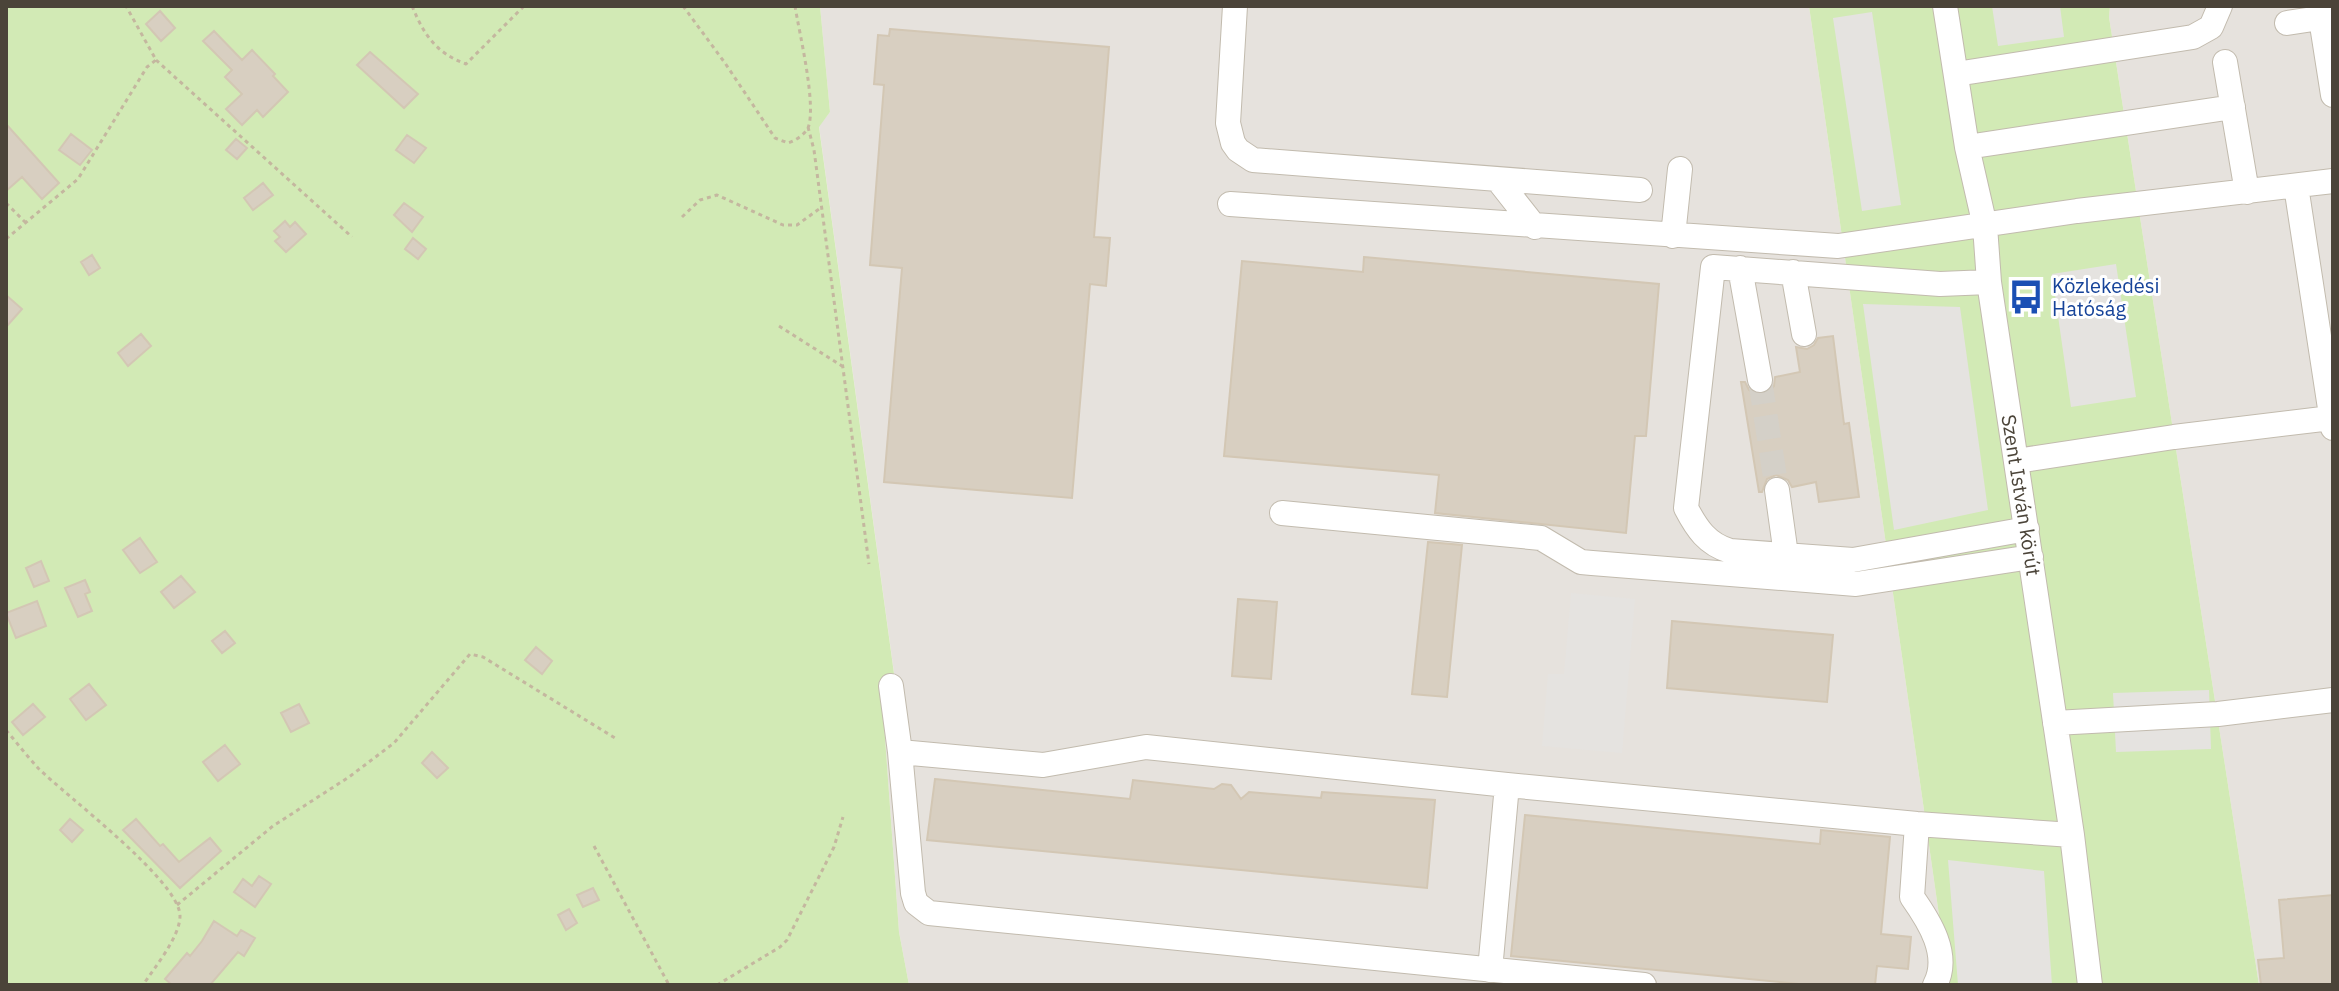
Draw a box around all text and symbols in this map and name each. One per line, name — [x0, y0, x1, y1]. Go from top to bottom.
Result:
place label: Közlekedési Hatóság — [2052, 272, 2159, 322]
bus stop icon: Közlekedési Hatóság — [2007, 278, 2045, 316]
street label: Szent István körút — [1995, 412, 2048, 578]

